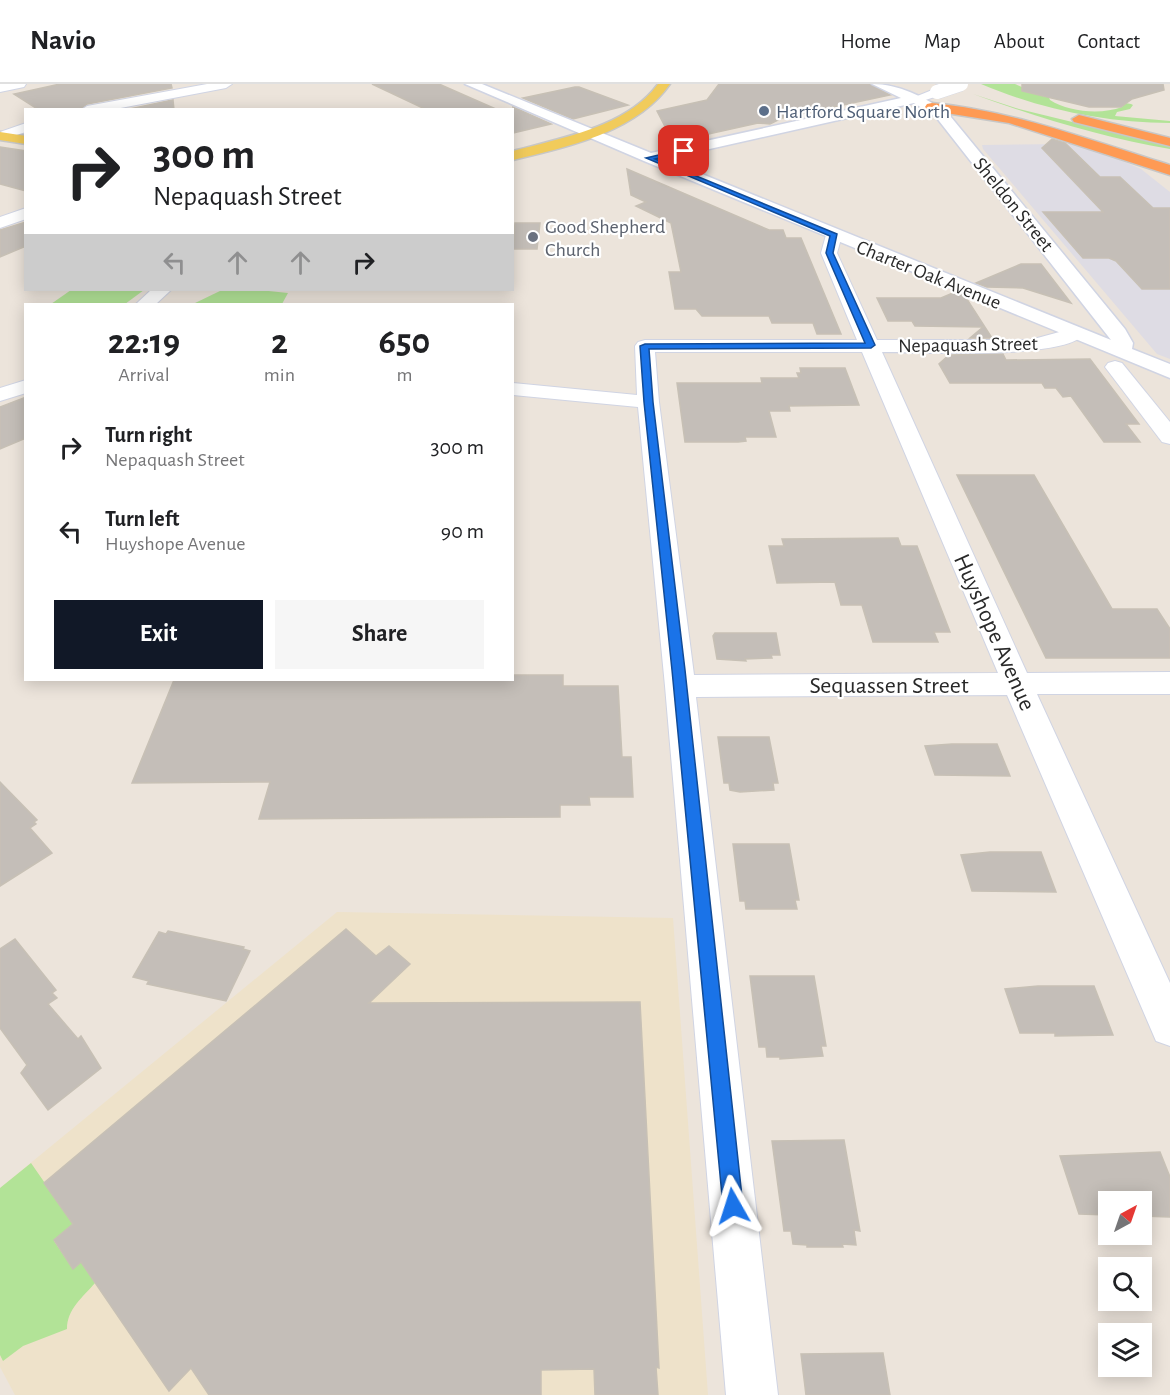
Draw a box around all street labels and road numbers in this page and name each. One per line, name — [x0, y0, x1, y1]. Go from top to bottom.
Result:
street label: Sheldon Street — [969, 154, 1057, 256]
street label: Charter Oak Avenue — [853, 237, 1004, 313]
street label: Nepaquash Street — [898, 334, 1039, 356]
street label: Huyshope Avenue — [949, 550, 1039, 714]
street label: Sequassen Street — [809, 674, 969, 698]

